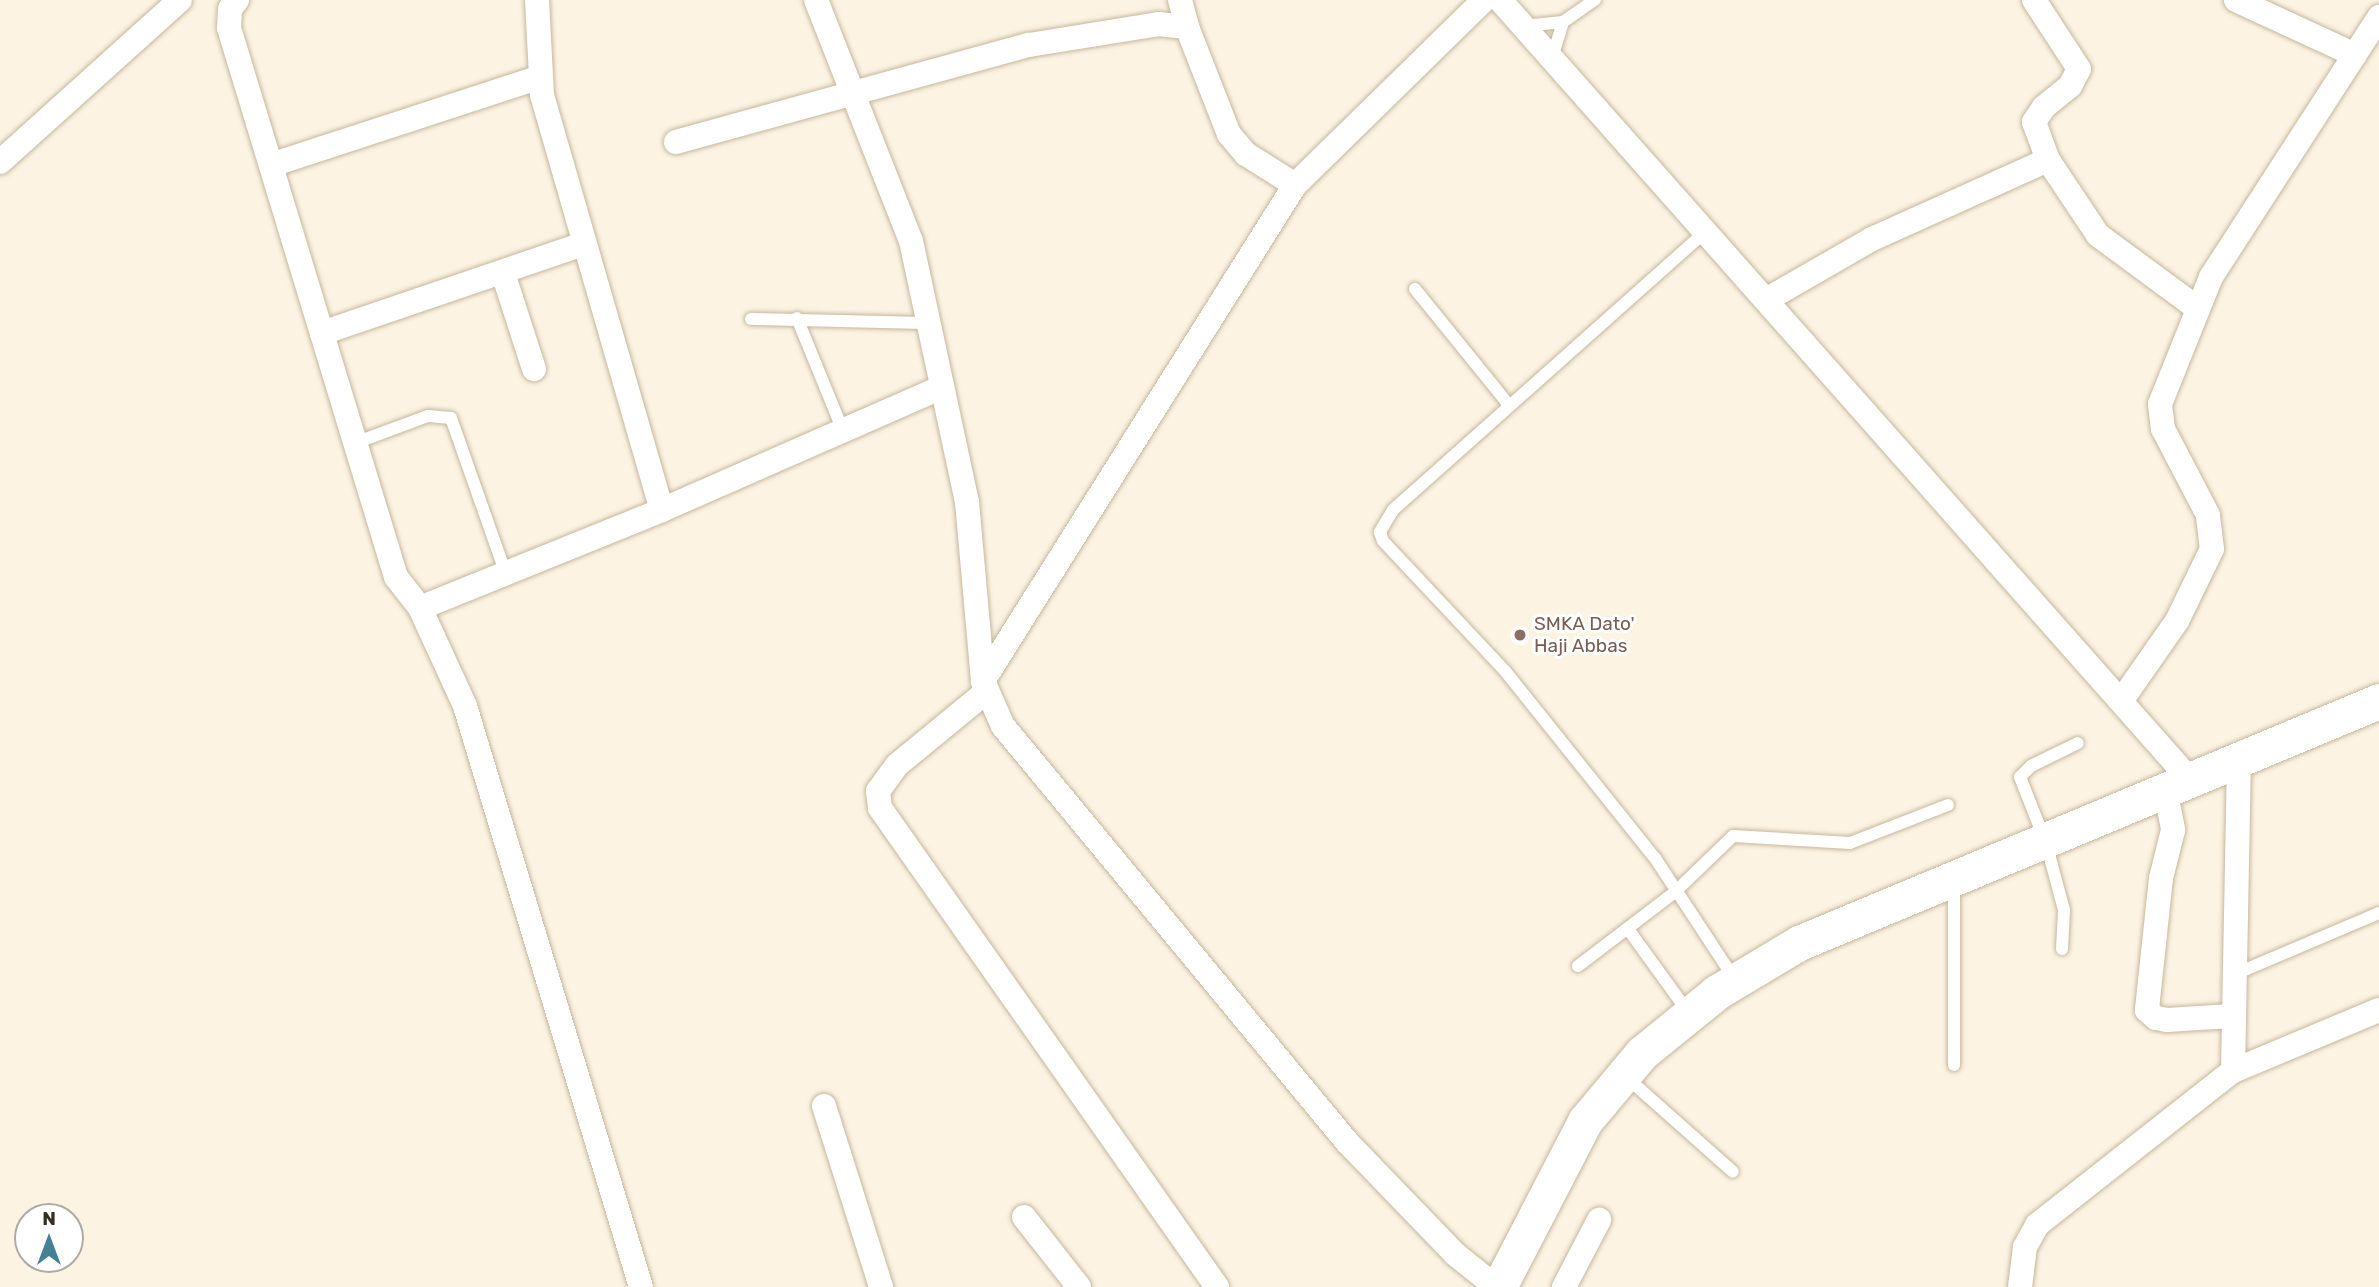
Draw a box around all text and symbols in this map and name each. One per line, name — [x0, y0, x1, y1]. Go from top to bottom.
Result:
place label: SMKA Dato' Haji Abbas — [1534, 613, 1635, 657]
marker: SMKA Dato' Haji Abbas — [1512, 627, 1528, 643]
north arrow — [14, 1203, 84, 1273]
text: N — [42, 1207, 56, 1230]

